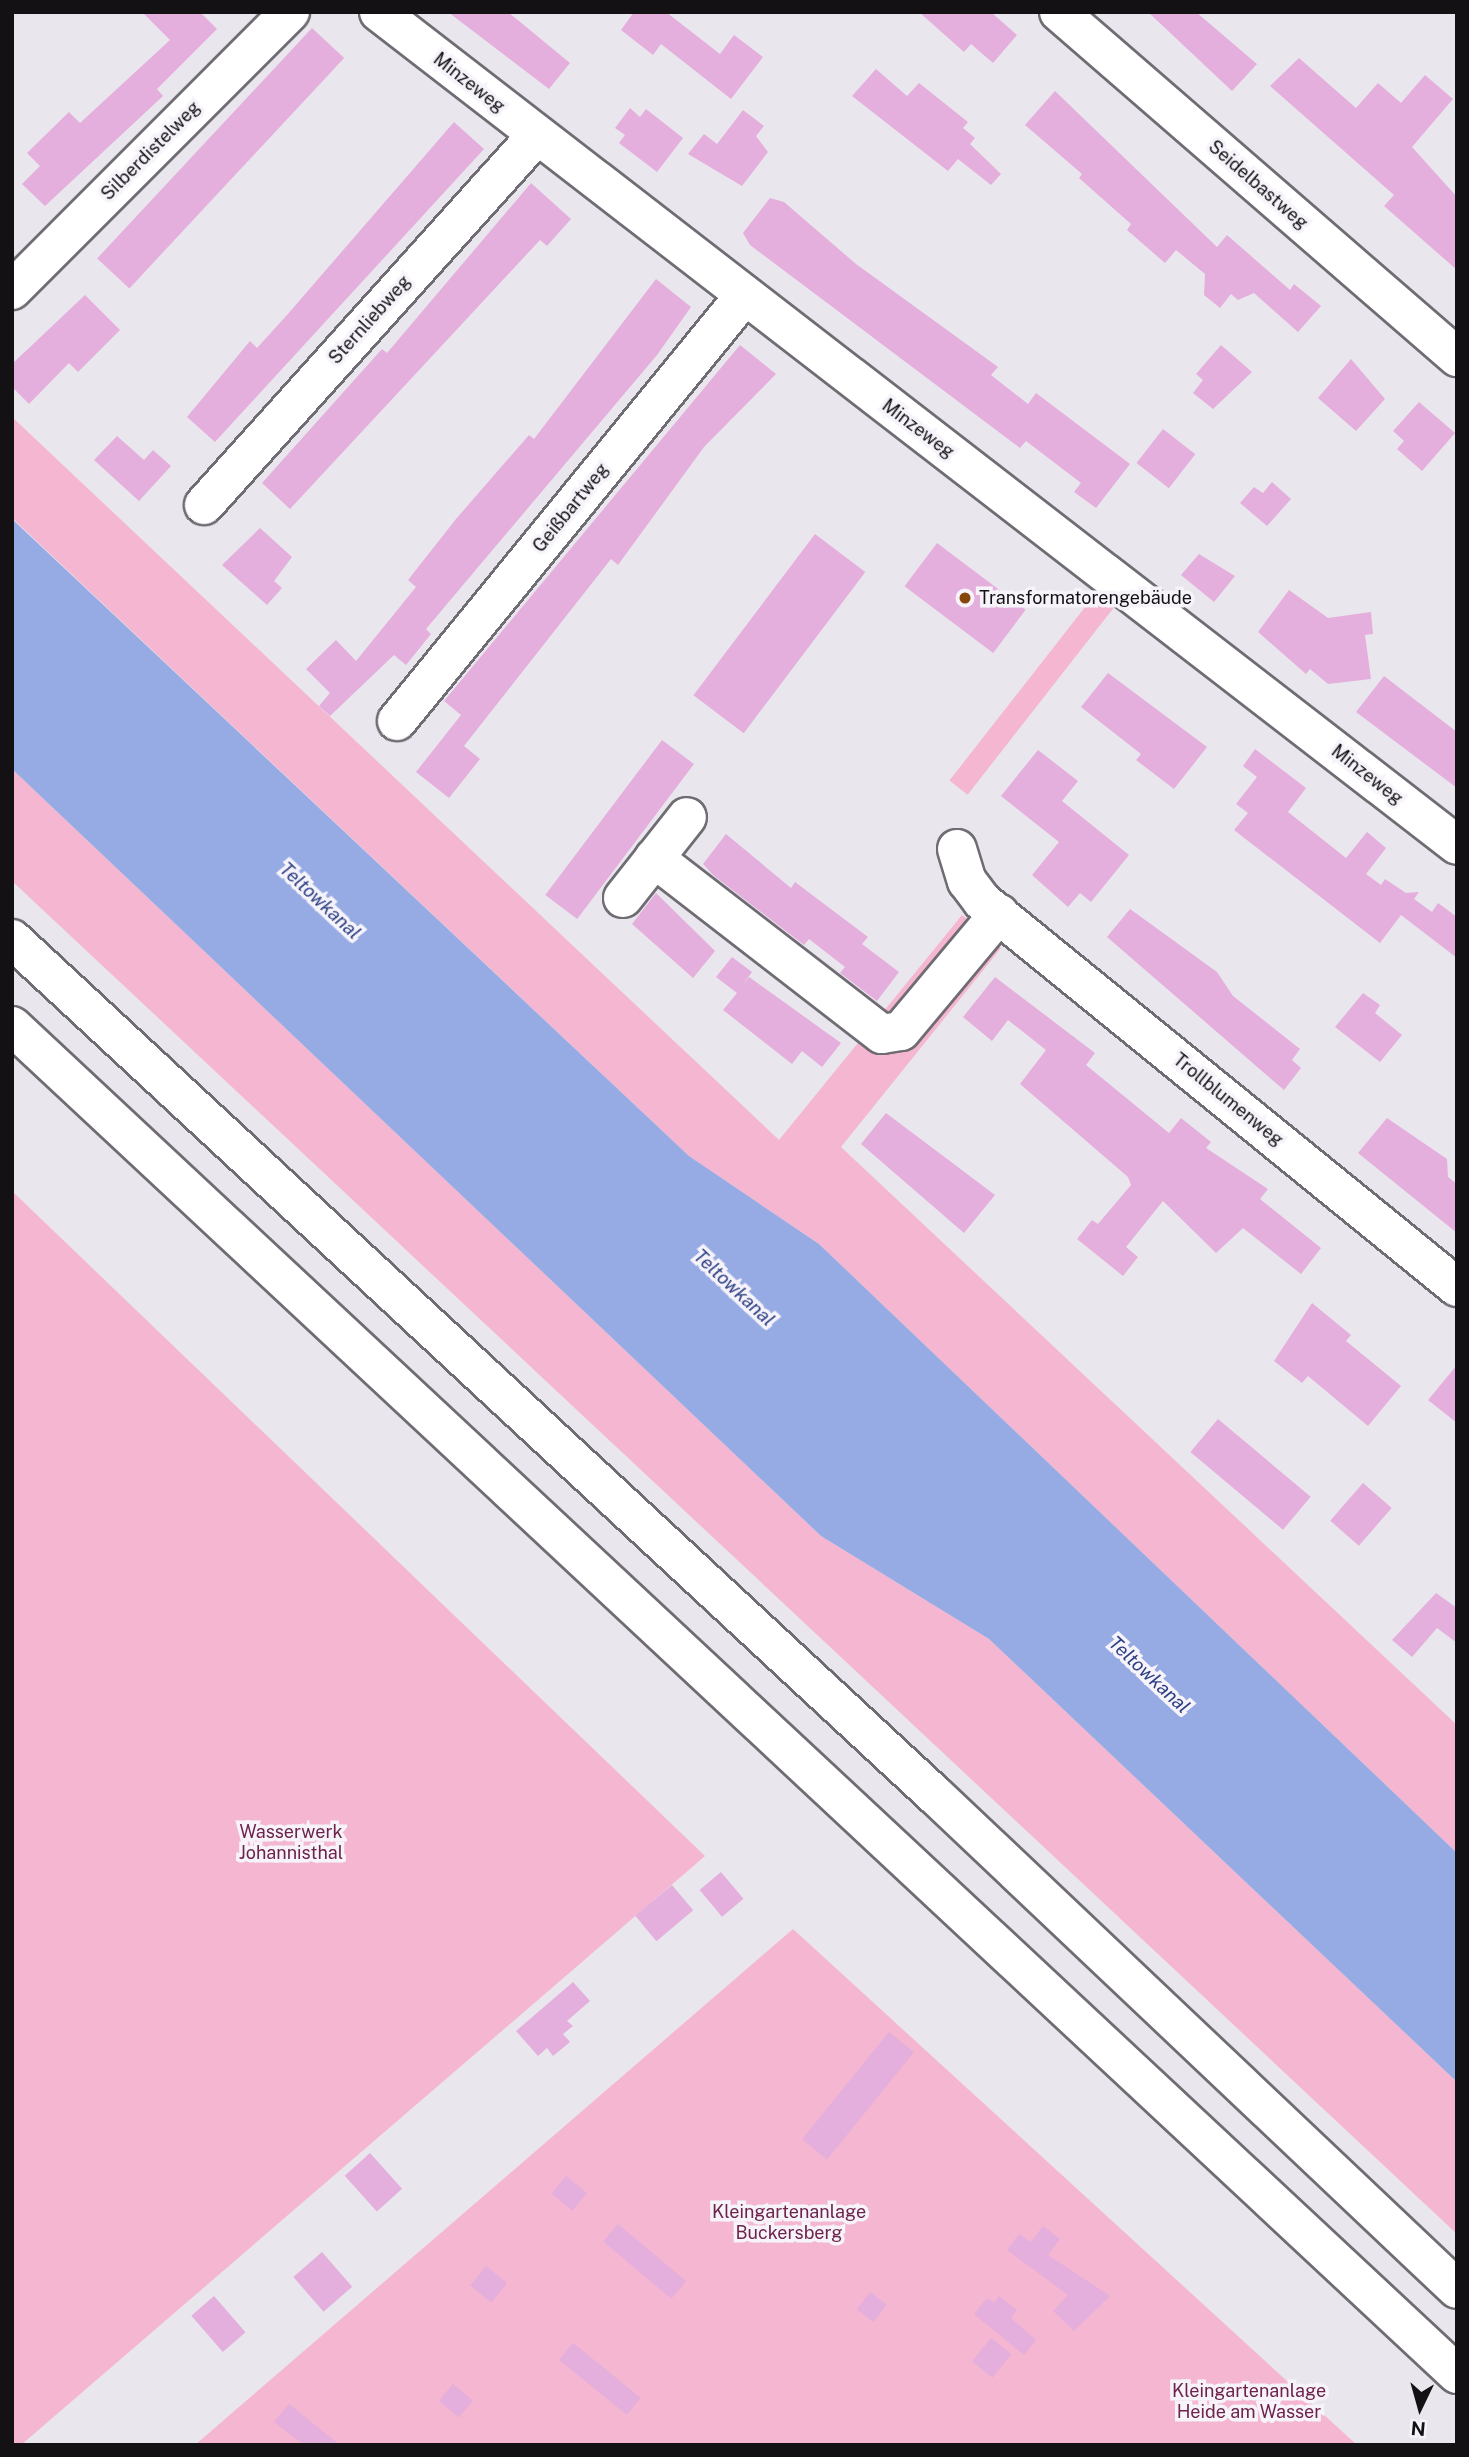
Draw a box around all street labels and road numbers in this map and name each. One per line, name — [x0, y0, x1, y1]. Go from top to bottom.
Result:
street label: Minzeweg — [429, 48, 509, 118]
street label: Silberdistelweg — [97, 97, 205, 205]
street label: Seidelbastweg — [1204, 136, 1312, 234]
street label: Sternliebweg — [325, 271, 415, 369]
street label: Minzeweg — [878, 395, 958, 463]
street label: Geißbartweg — [529, 459, 613, 557]
street label: Minzeweg — [1327, 740, 1407, 810]
street label: Trollblumenweg — [1169, 1049, 1287, 1151]

